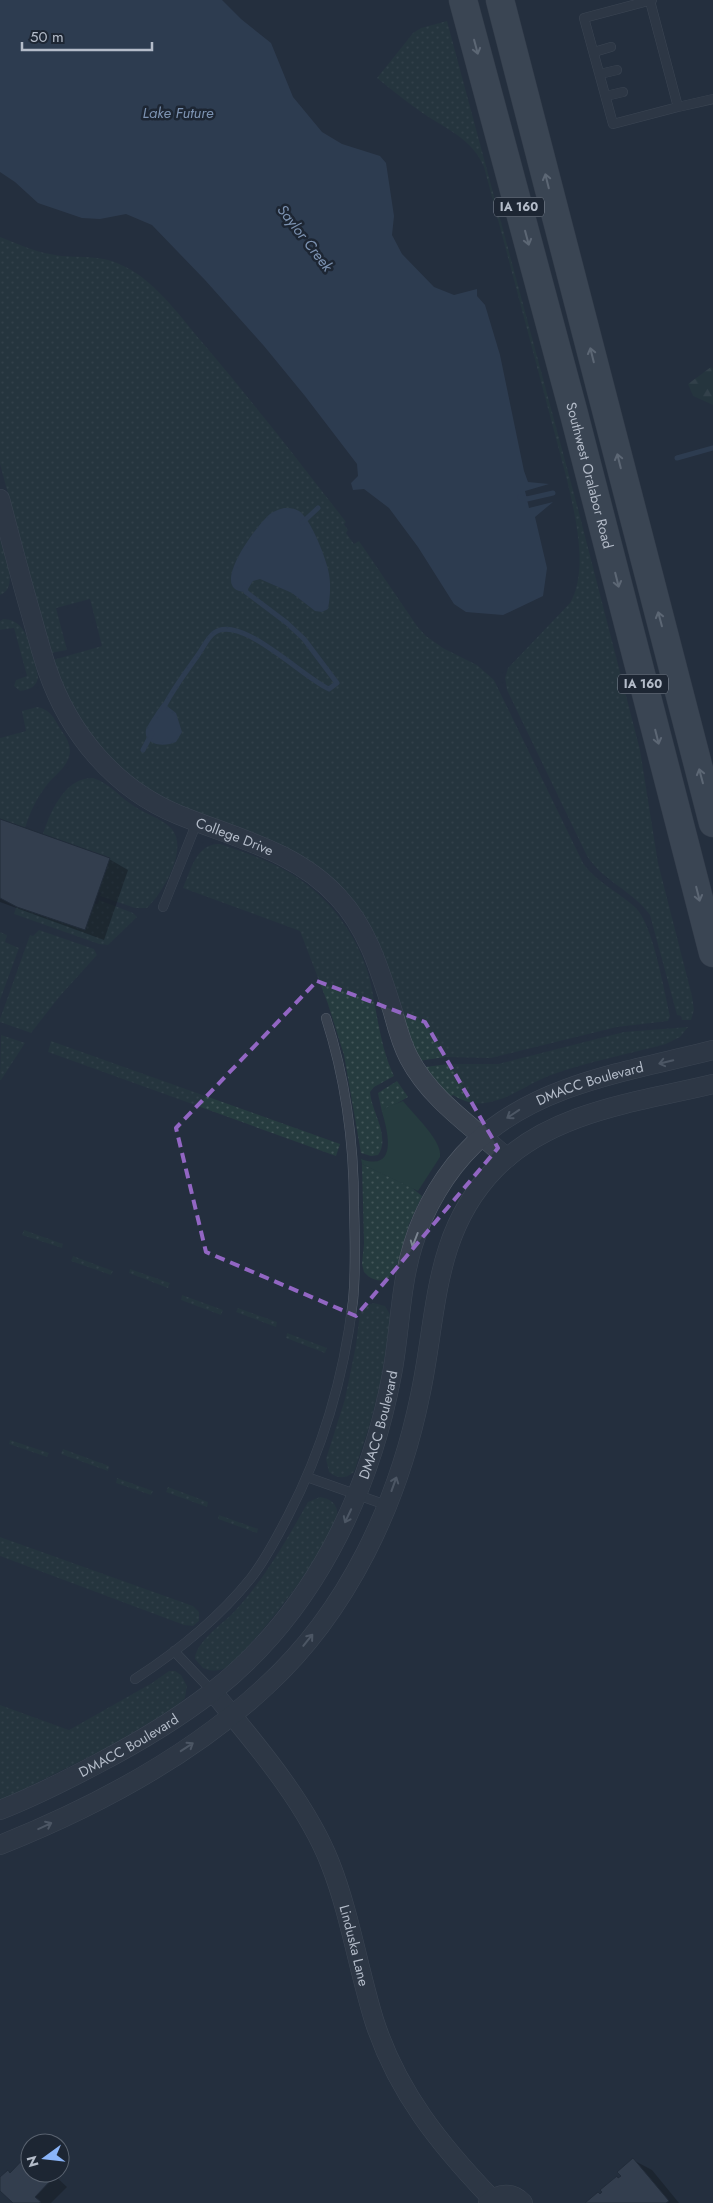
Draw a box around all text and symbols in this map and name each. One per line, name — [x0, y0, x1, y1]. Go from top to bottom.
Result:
scale bar — [22, 20, 152, 52]
text: 50 m — [30, 26, 64, 48]
one-way arrow — [471, 39, 481, 55]
water label: Lake Future — [142, 102, 214, 124]
one-way arrow — [542, 173, 551, 189]
road number: IA 160 — [494, 198, 544, 216]
water label: Saylor Creek — [272, 200, 339, 277]
one-way arrow — [523, 229, 532, 245]
one-way arrow — [587, 347, 596, 363]
street label: Southwest Oralabor Road — [561, 400, 618, 551]
one-way arrow — [614, 454, 623, 470]
one-way arrow — [612, 571, 622, 587]
one-way arrow — [654, 611, 664, 627]
road number: IA 160 — [618, 674, 668, 694]
one-way arrow — [653, 729, 662, 745]
one-way arrow — [695, 768, 705, 784]
street label: College Drive — [193, 813, 277, 860]
one-way arrow — [694, 886, 703, 902]
street label: DMACC Boulevard — [533, 1057, 645, 1110]
one-way arrow — [658, 1058, 674, 1067]
one-way arrow — [506, 1109, 520, 1119]
one-way arrow — [410, 1232, 420, 1247]
street label: DMACC Boulevard — [354, 1369, 402, 1482]
one-way arrow — [390, 1476, 399, 1492]
one-way arrow — [343, 1508, 353, 1523]
one-way arrow — [303, 1634, 314, 1647]
street label: DMACC Boulevard — [75, 1709, 182, 1782]
one-way arrow — [180, 1742, 194, 1753]
one-way arrow — [37, 1820, 52, 1830]
street label: Linduska Lane — [334, 1902, 374, 1988]
north arrow — [20, 2133, 70, 2183]
text: N — [21, 2153, 44, 2169]

